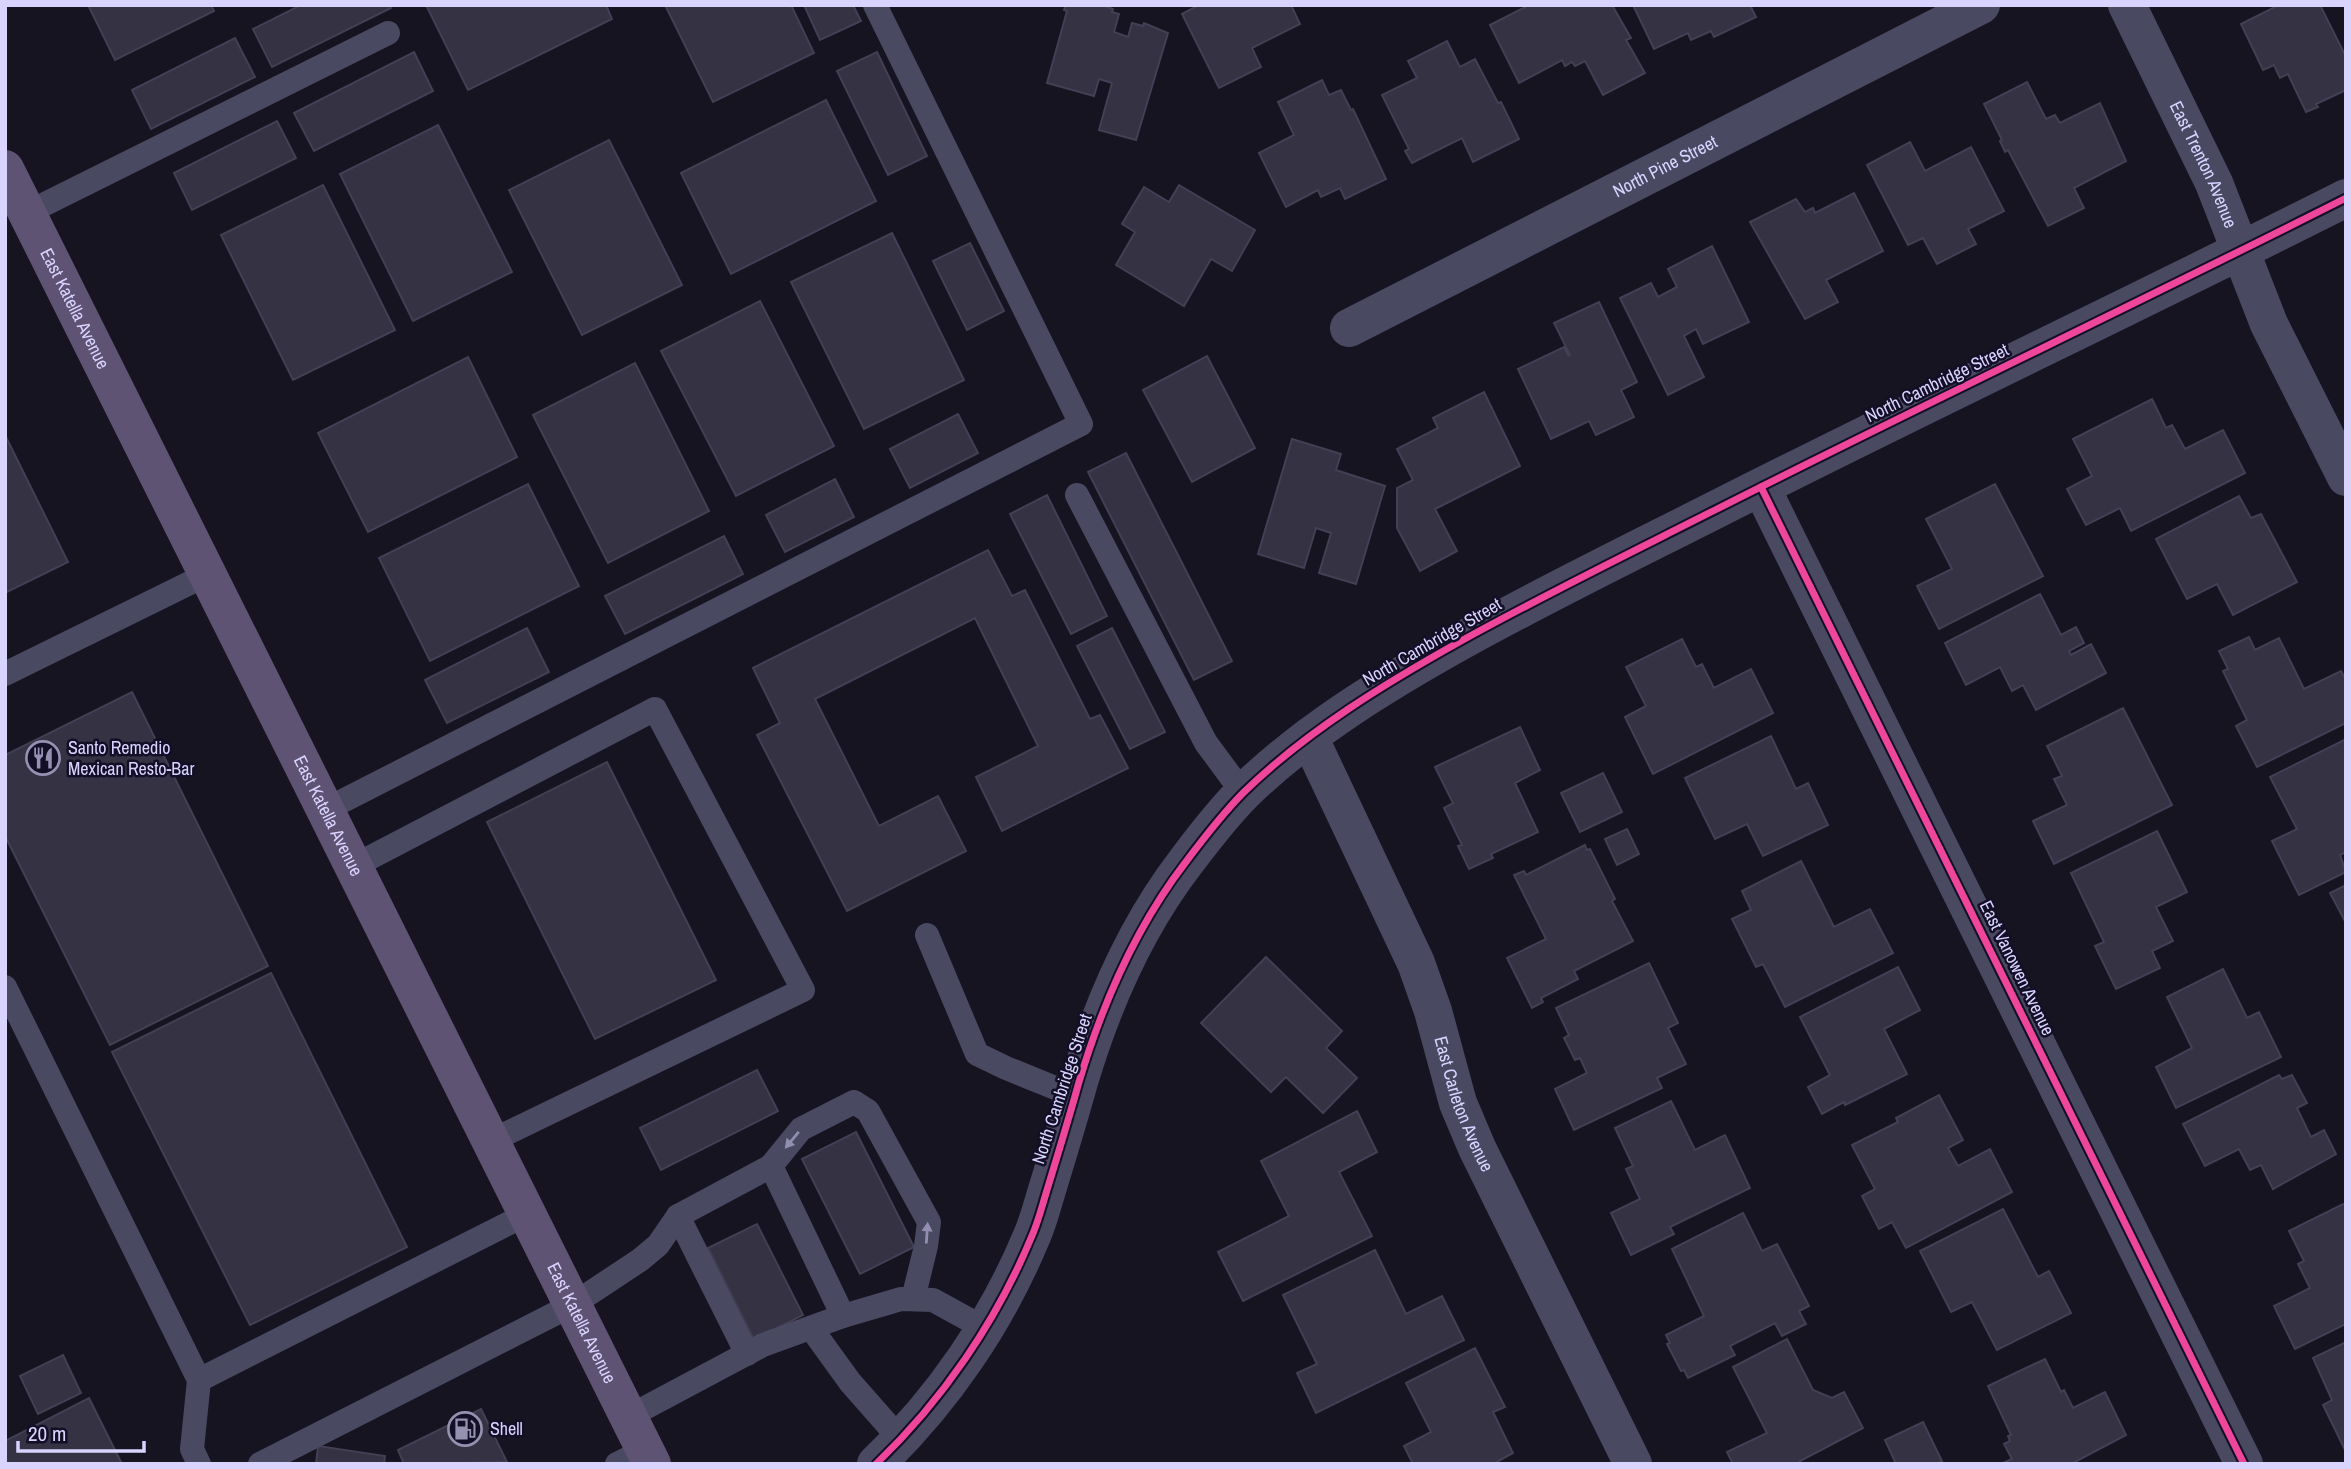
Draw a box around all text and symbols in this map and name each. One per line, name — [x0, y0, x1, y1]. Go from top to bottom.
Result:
street label: East Trenton Avenue — [2164, 97, 2243, 231]
street label: North Pine Street — [1608, 129, 1721, 203]
street label: East Katella Avenue — [34, 244, 116, 373]
street label: North Cambridge Street — [1861, 337, 2013, 428]
street label: North Cambridge Street — [1358, 592, 1506, 692]
place label: Santo Remedio Mexican Resto-Bar — [68, 735, 194, 781]
restaurant icon: Santo Remedio Mexican Resto-Bar — [24, 739, 62, 777]
street label: East Katella Avenue — [288, 751, 369, 880]
street label: East Vanowen Avenue — [1974, 896, 2061, 1039]
street label: North Cambridge Street — [1025, 1010, 1098, 1167]
street label: East Carleton Avenue — [1428, 1033, 1500, 1176]
one-way arrow — [785, 1132, 800, 1149]
one-way arrow — [922, 1222, 933, 1244]
street label: East Katella Avenue — [541, 1258, 623, 1387]
scale bar — [18, 1410, 144, 1454]
fuel station icon: Shell — [446, 1410, 484, 1448]
place label: Shell — [490, 1416, 523, 1441]
text: 20 m — [28, 1419, 66, 1448]

